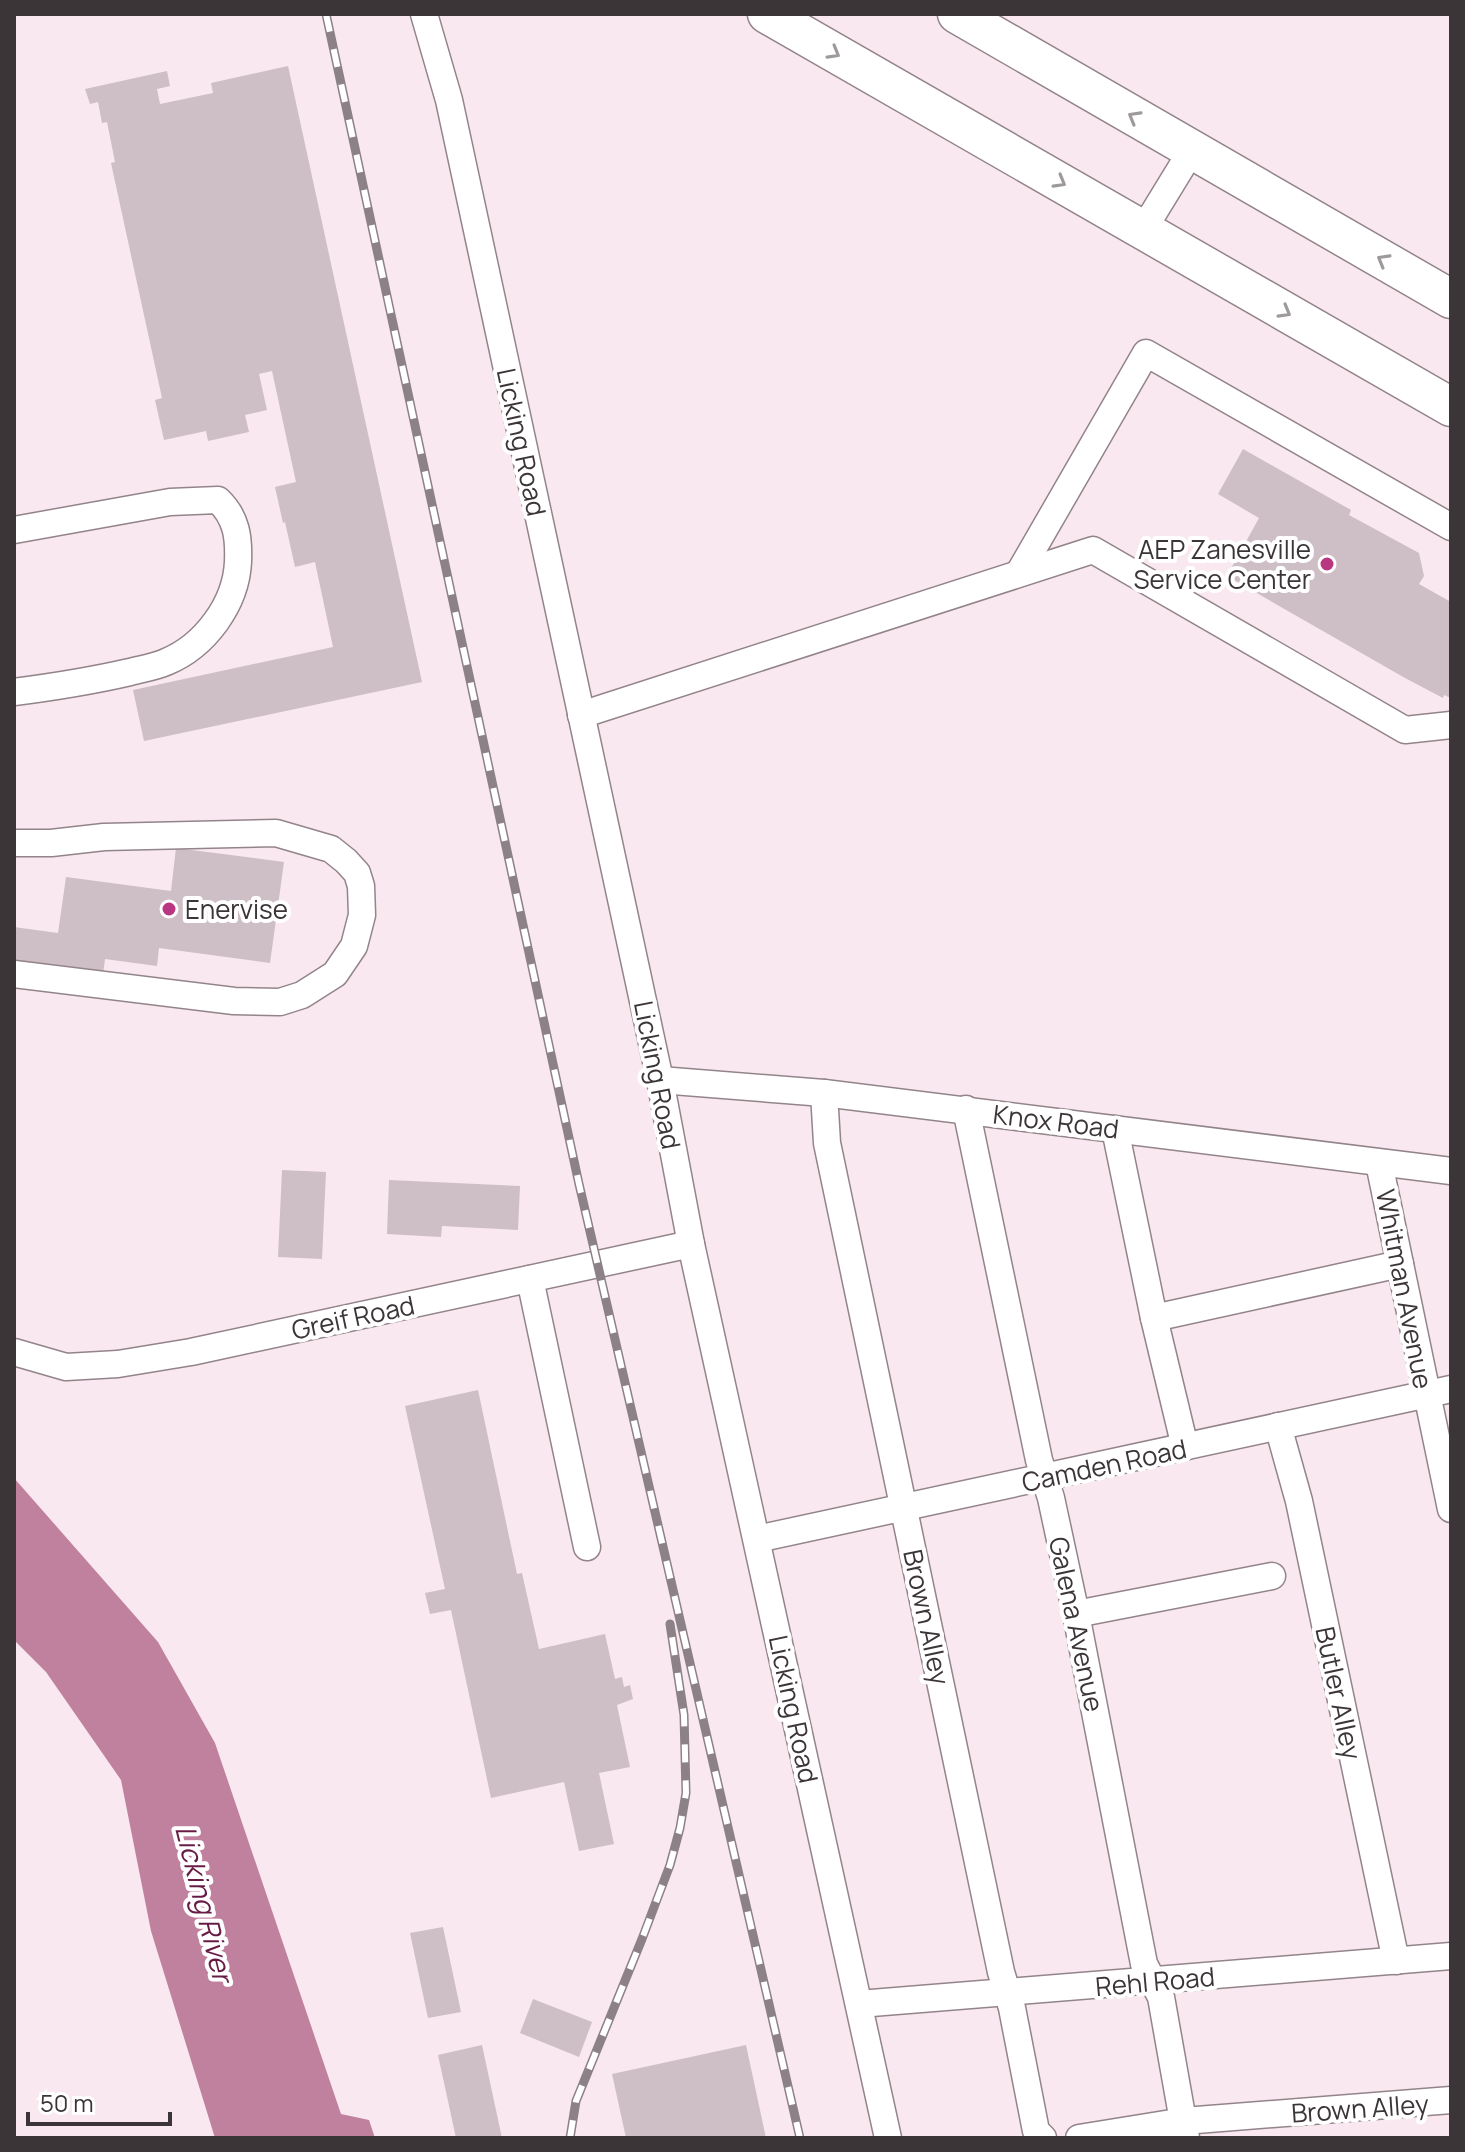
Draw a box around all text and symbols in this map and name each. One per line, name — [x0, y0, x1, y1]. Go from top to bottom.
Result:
one-way arrow — [825, 43, 840, 59]
one-way arrow — [1128, 111, 1142, 126]
one-way arrow — [1051, 172, 1066, 188]
one-way arrow — [1378, 254, 1392, 270]
one-way arrow — [1276, 302, 1291, 318]
street label: Licking Road — [489, 365, 555, 519]
place label: AEP Zanesville Service Center — [1133, 531, 1311, 597]
marker: AEP Zanesville Service Center — [1318, 555, 1336, 573]
place label: Enervise — [185, 891, 288, 927]
marker: Enervise — [160, 900, 178, 918]
street label: Licking Road — [626, 998, 690, 1152]
street label: Knox Road — [991, 1095, 1121, 1147]
street label: Whitman Avenue — [1368, 1186, 1442, 1392]
street label: Greif Road — [288, 1286, 418, 1348]
street label: Camden Road — [1018, 1430, 1190, 1500]
street label: Galena Avenue — [1041, 1533, 1113, 1715]
street label: Brown Alley — [895, 1546, 959, 1688]
street label: Butler Alley — [1307, 1623, 1371, 1763]
street label: Licking Road — [761, 1632, 827, 1786]
water label: Licking River — [167, 1821, 244, 1989]
street label: Rehl Road — [1094, 1958, 1216, 2004]
scale bar — [28, 2076, 170, 2126]
street label: Brown Alley — [1290, 2085, 1430, 2131]
text: 50 m — [40, 2086, 94, 2119]

